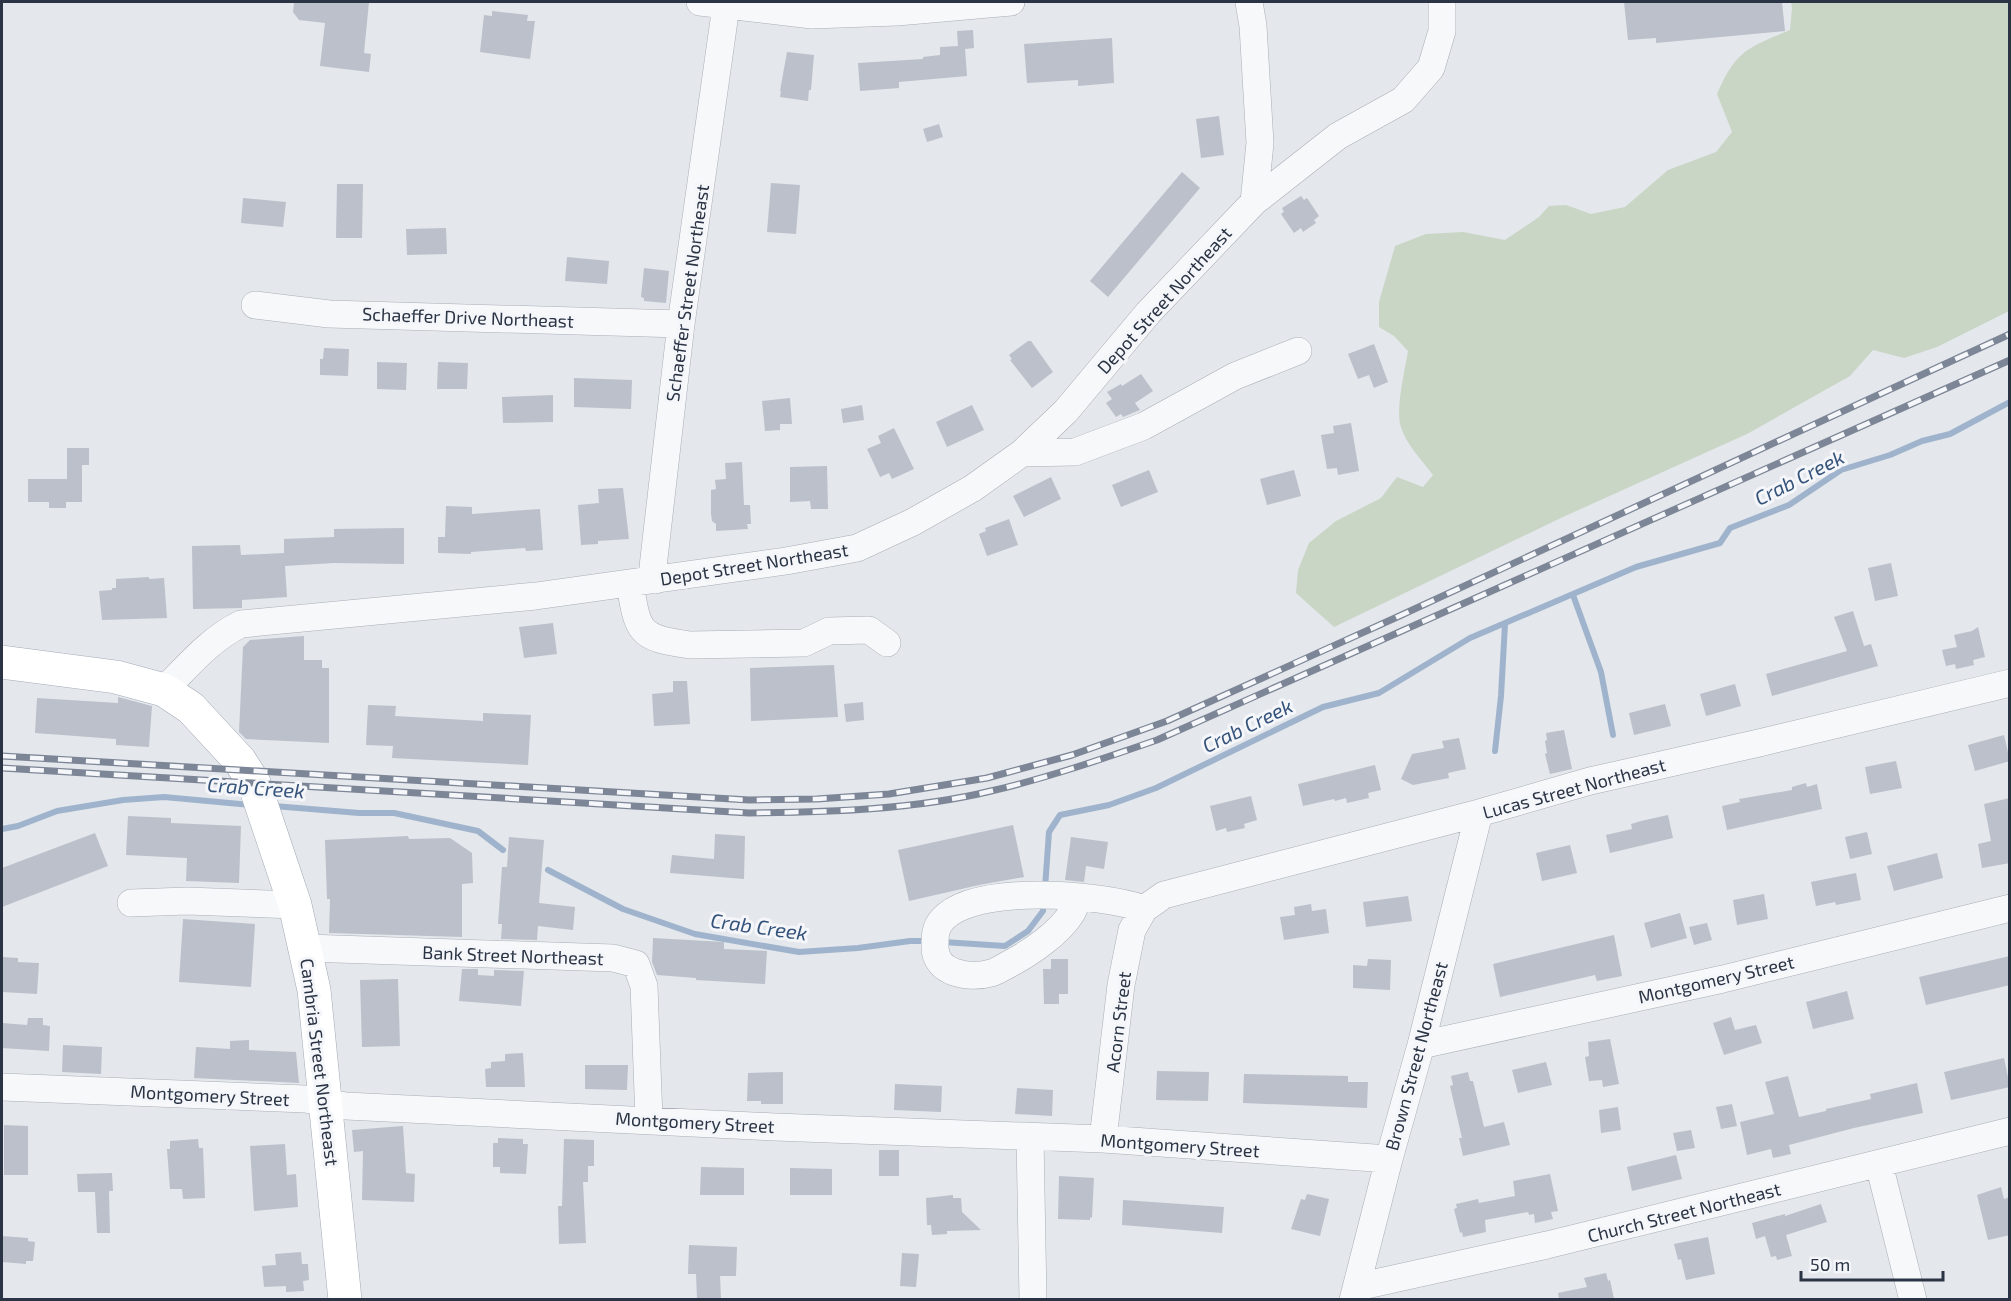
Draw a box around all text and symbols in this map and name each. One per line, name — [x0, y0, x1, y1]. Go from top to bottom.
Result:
street label: Schaeffer Street Northeast — [661, 183, 713, 403]
street label: Depot Street Northeast — [1092, 222, 1236, 378]
street label: Schaeffer Drive Northeast — [362, 302, 574, 332]
water label: Crab Creek — [1750, 444, 1848, 510]
street label: Depot Street Northeast — [658, 538, 850, 590]
water label: Crab Creek — [1198, 693, 1296, 757]
street label: Lucas Street Northeast — [1480, 753, 1668, 823]
water label: Crab Creek — [207, 772, 305, 802]
water label: Crab Creek — [709, 907, 809, 945]
street label: Bank Street Northeast — [422, 941, 604, 969]
street label: Montgomery Street — [1636, 950, 1796, 1008]
street label: Cambria Street Northeast — [296, 957, 344, 1167]
street label: Brown Street Northeast — [1380, 959, 1452, 1153]
street label: Acorn Street — [1101, 970, 1135, 1074]
street label: Montgomery Street — [130, 1080, 290, 1110]
street label: Montgomery Street — [615, 1107, 775, 1137]
street label: Montgomery Street — [1100, 1128, 1260, 1162]
street label: Church Street Northeast — [1585, 1177, 1783, 1247]
scale bar — [1801, 1244, 1944, 1282]
text: 50 m — [1810, 1253, 1850, 1275]

